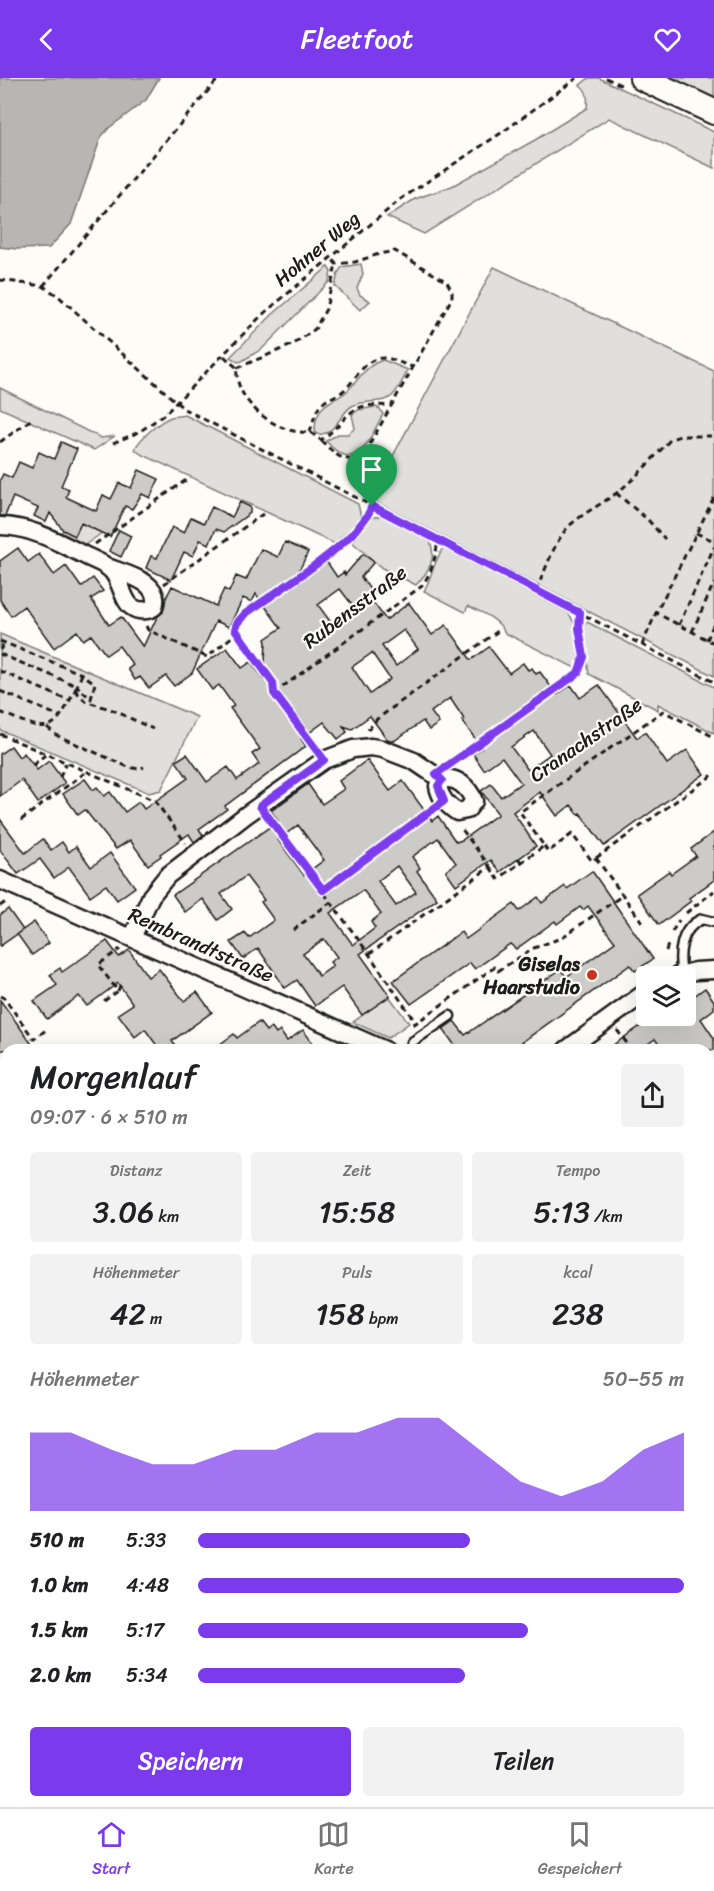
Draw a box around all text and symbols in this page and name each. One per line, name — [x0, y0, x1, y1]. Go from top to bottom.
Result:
text: Fleetfoot — [301, 15, 413, 63]
icon: back — [30, 23, 63, 56]
icon: heart — [651, 23, 684, 56]
street label: Hohner Weg — [266, 202, 368, 296]
pin — [346, 444, 397, 506]
icon: arrive — [355, 453, 388, 486]
street label: Rubensstraße — [295, 556, 415, 658]
street label: Cranachstraße — [522, 688, 650, 792]
street label: Rembrandtstraße — [122, 897, 280, 993]
place label: Giselas Haarstudio — [482, 947, 581, 1005]
map controls — [636, 966, 696, 1026]
button: layers — [636, 966, 696, 1026]
marker: Giselas Haarstudio — [585, 968, 599, 982]
text: Morgenlauf — [30, 1048, 197, 1106]
button: share — [621, 1064, 684, 1127]
text: 09:07 · 6 × 510 m — [30, 1100, 188, 1135]
text: Distanz — [110, 1156, 162, 1185]
text: Zeit — [343, 1156, 371, 1185]
text: Tempo — [556, 1156, 600, 1185]
text: 3.06 — [93, 1185, 154, 1239]
text: 15:58 — [319, 1185, 395, 1239]
text: 5:13 — [533, 1185, 590, 1239]
text: km — [154, 1202, 179, 1231]
text: /km — [590, 1202, 623, 1231]
text: Höhenmeter — [93, 1258, 179, 1287]
text: Puls — [342, 1258, 372, 1287]
text: kcal — [563, 1258, 593, 1287]
text: 42 — [110, 1287, 146, 1341]
text: 158 — [316, 1287, 365, 1341]
text: 238 — [552, 1287, 604, 1341]
text: m — [146, 1304, 162, 1333]
text: bpm — [365, 1304, 398, 1333]
text: Höhenmeter — [30, 1362, 138, 1397]
text: 50–55 m — [603, 1362, 684, 1397]
text: 510 m — [30, 1523, 84, 1558]
text: 5:33 — [126, 1523, 166, 1558]
text: 1.0 km — [30, 1568, 88, 1603]
text: 4:48 — [126, 1568, 169, 1603]
text: 1.5 km — [30, 1613, 88, 1648]
text: 5:17 — [126, 1613, 164, 1648]
text: 2.0 km — [30, 1658, 91, 1693]
text: 5:34 — [126, 1658, 168, 1693]
button: Speichern — [30, 1727, 351, 1796]
button: Teilen — [363, 1727, 684, 1796]
tab: Start — [92, 1818, 130, 1883]
tab: Karte — [314, 1818, 354, 1883]
tab: Gespeichert — [538, 1818, 622, 1883]

